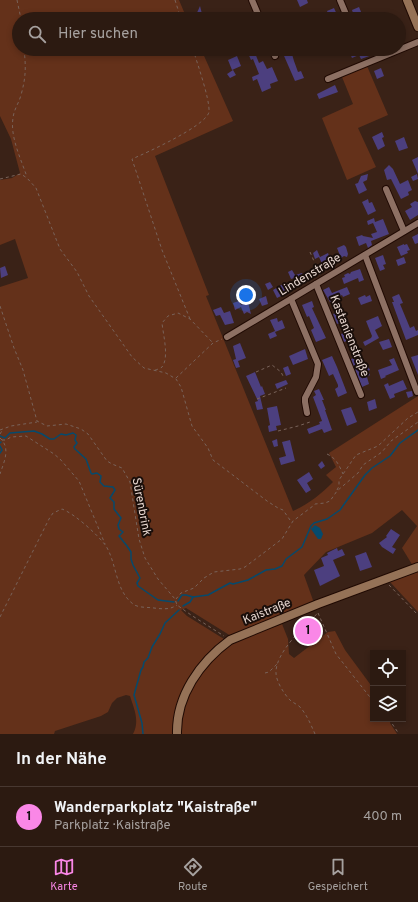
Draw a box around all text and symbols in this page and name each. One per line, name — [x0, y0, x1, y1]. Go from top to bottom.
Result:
search box — [12, 12, 406, 56]
icon: search — [26, 23, 48, 45]
text: Hier suchen — [58, 25, 138, 44]
street label: Lindenstraße — [276, 250, 344, 300]
your location — [236, 285, 256, 305]
street label: Kastanienstraße — [325, 293, 373, 379]
street label: Sürenbrink — [128, 476, 154, 538]
street label: Kaistraße — [241, 595, 293, 629]
pin: 1 — [295, 616, 321, 646]
map controls — [370, 650, 406, 722]
button: locate — [370, 650, 406, 686]
button: layers — [370, 686, 406, 722]
text: In der Nähe — [16, 749, 107, 771]
text: Wanderparkplatz "Kaistraße" — [54, 799, 257, 818]
text: 1 — [26, 809, 32, 825]
text: 400 m — [363, 809, 402, 825]
text: Parkplatz · Kaistraße — [54, 818, 170, 834]
tab: Karte — [50, 856, 78, 894]
tab: Route — [178, 856, 207, 894]
tab: Gespeichert — [308, 856, 368, 894]

